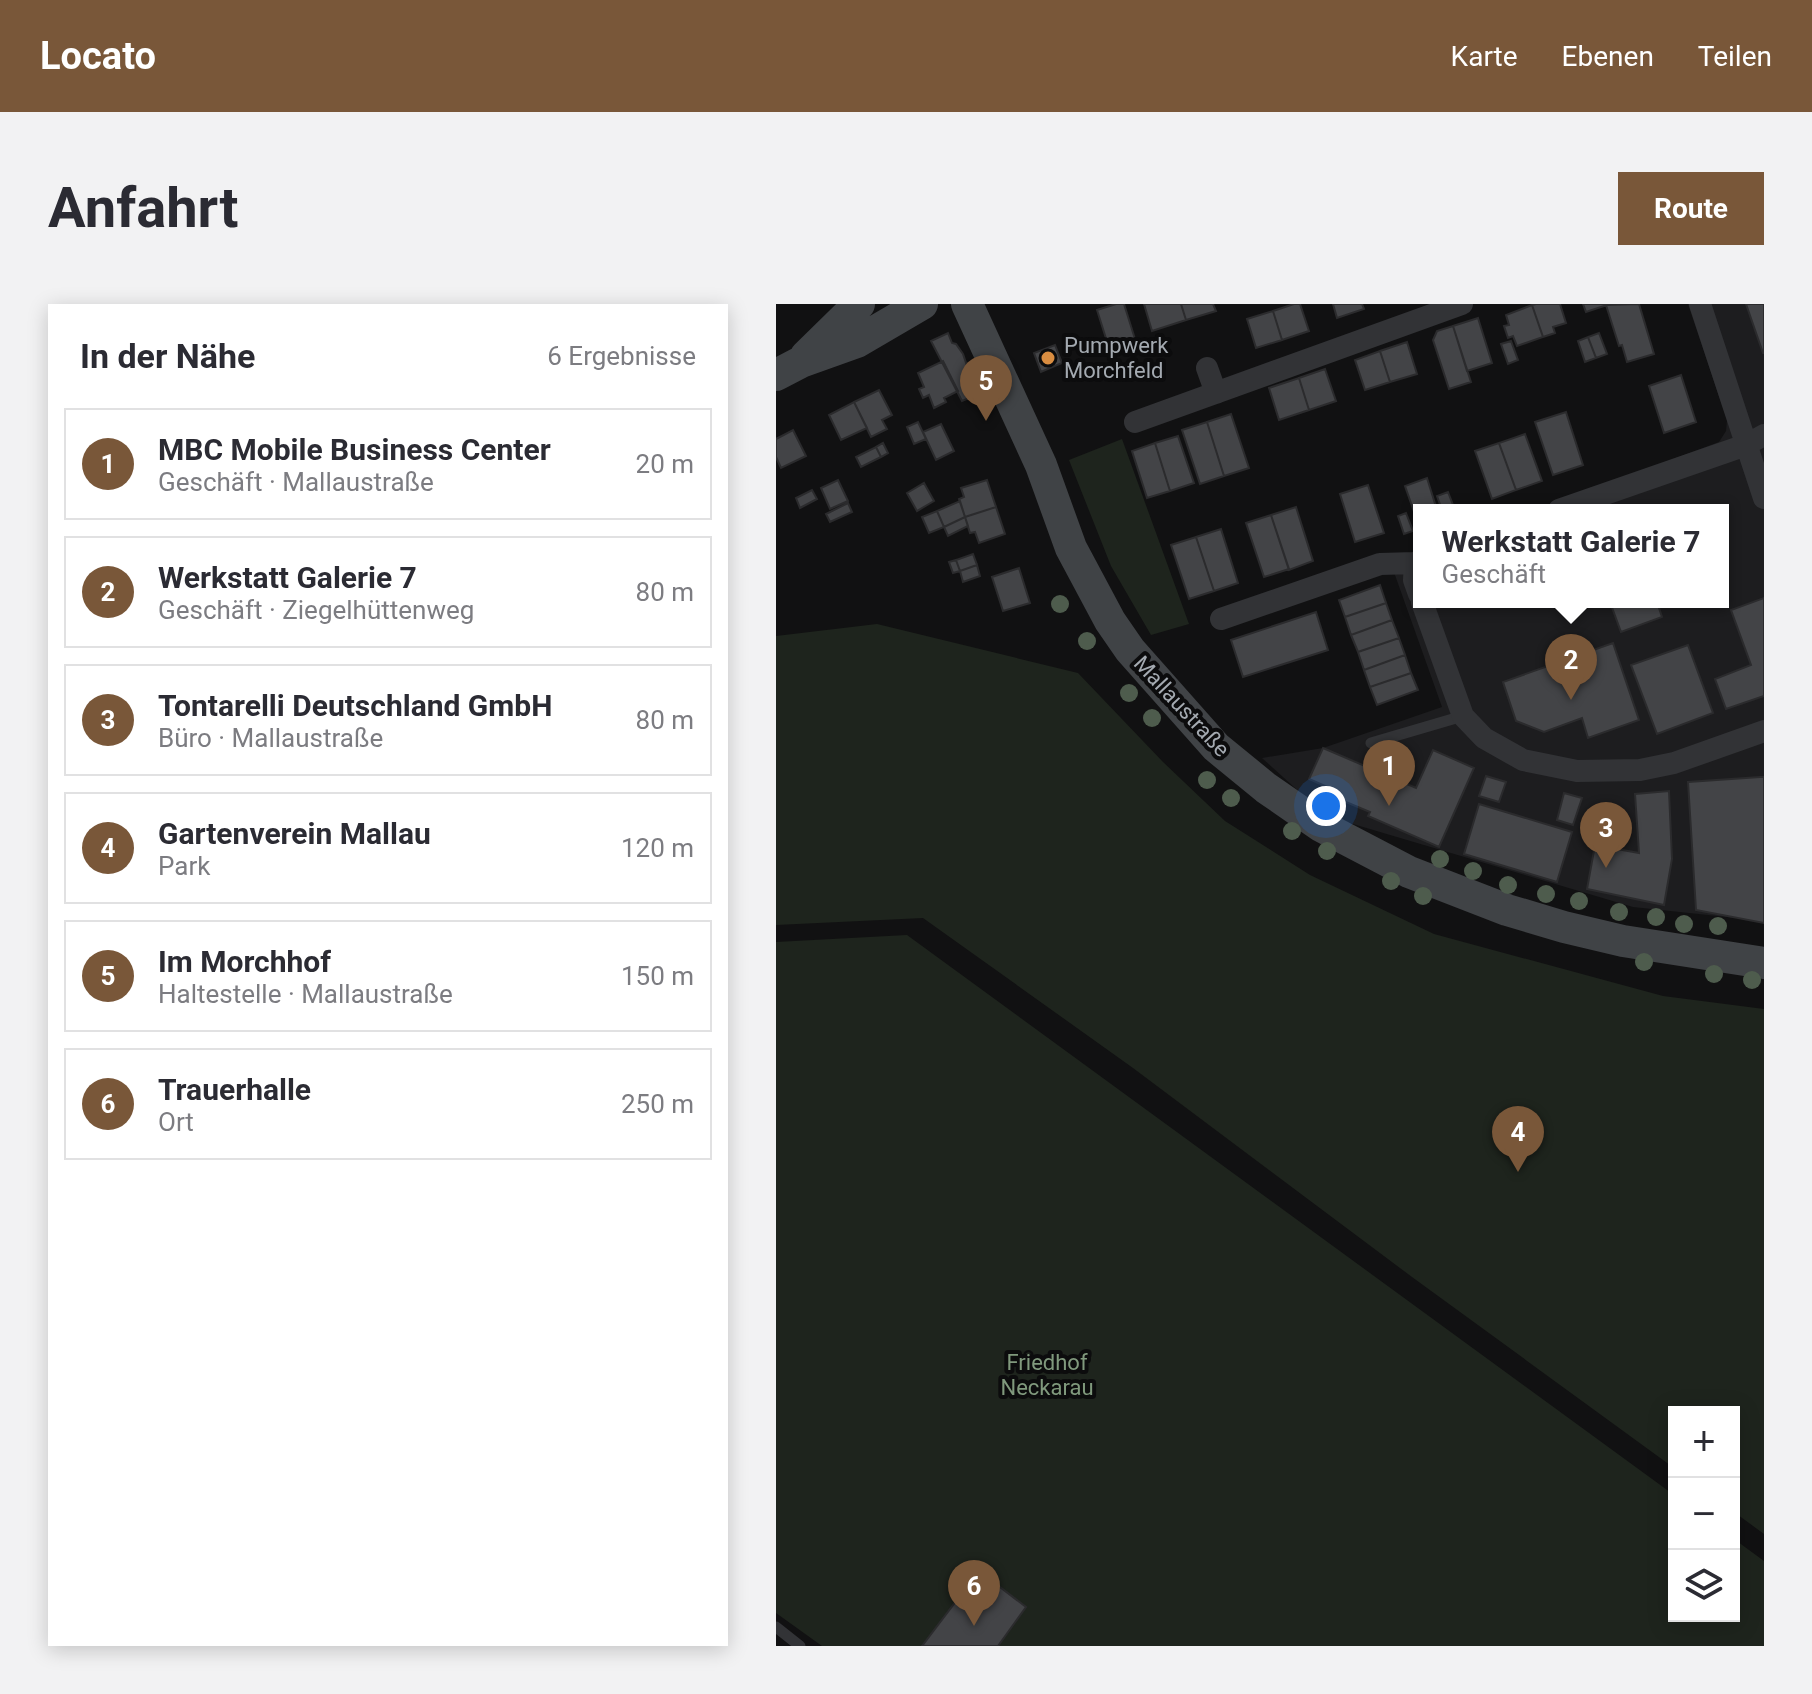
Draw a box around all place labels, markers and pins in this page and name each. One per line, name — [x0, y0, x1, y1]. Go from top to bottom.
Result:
place label: Pumpwerk Morchfeld — [1064, 333, 1169, 383]
marker: Pumpwerk Morchfeld — [1039, 349, 1057, 367]
pin: 5 — [960, 355, 1012, 421]
pin: 2 — [1545, 634, 1597, 700]
pin: 1 — [1363, 740, 1415, 806]
pin: 3 — [1580, 802, 1632, 868]
pin: 4 — [1492, 1106, 1544, 1172]
pin: 6 — [948, 1560, 1000, 1626]

